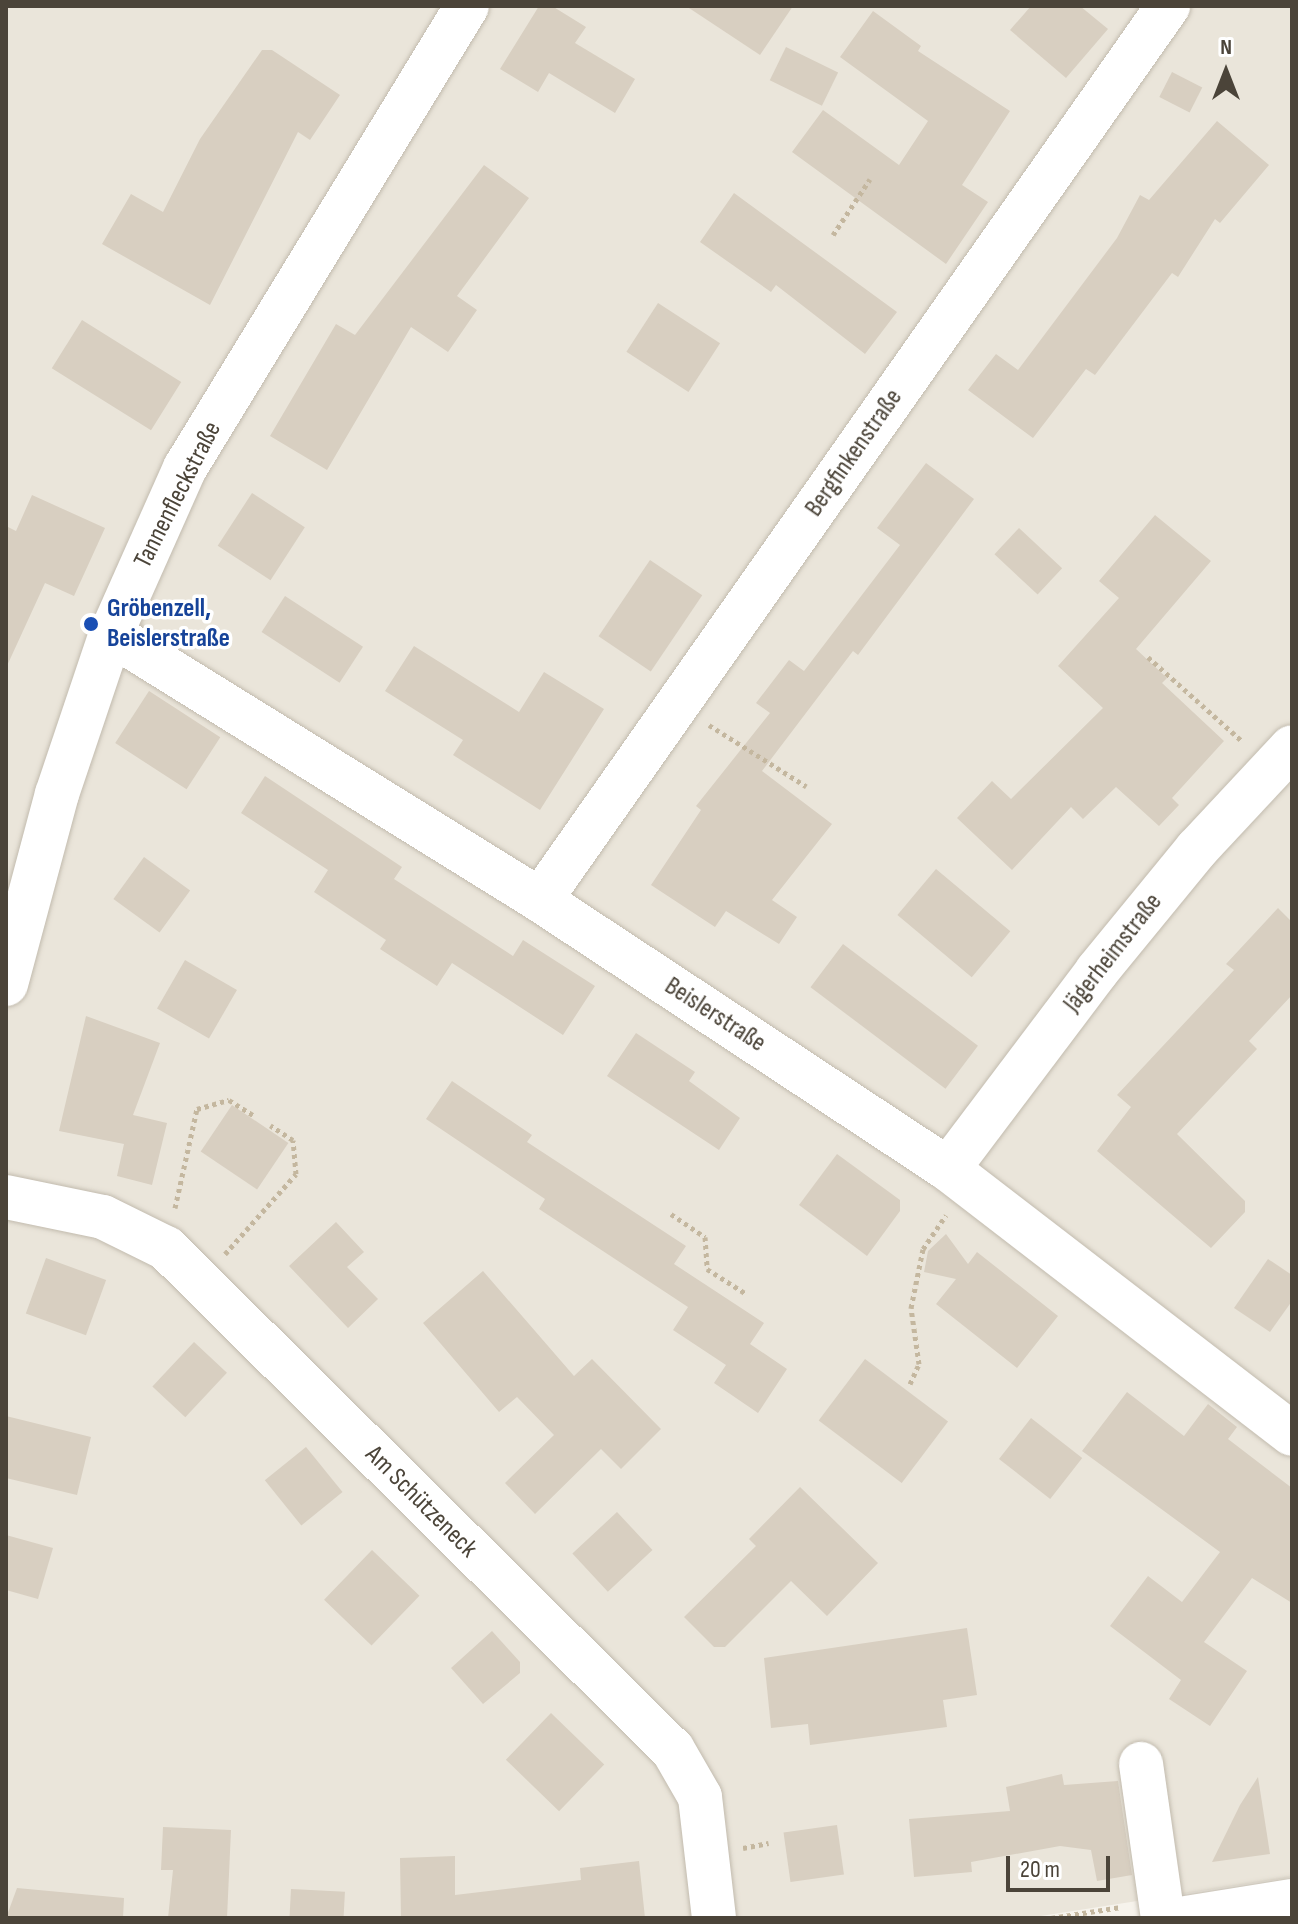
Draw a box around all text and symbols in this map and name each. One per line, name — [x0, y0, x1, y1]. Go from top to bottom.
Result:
north arrow — [1186, 32, 1266, 112]
text: N — [1220, 34, 1232, 61]
street label: Bergfinkenstraße — [799, 383, 909, 523]
street label: Tannenfleckstraße — [128, 417, 228, 573]
place label: Gröbenzell, Beislerstraße — [107, 593, 230, 654]
marker: Gröbenzell, Beislerstraße — [82, 615, 100, 633]
street label: Jägerheimstraße — [1057, 887, 1169, 1019]
street label: Beislerstraße — [659, 971, 771, 1059]
street label: Am Schützeneck — [359, 1440, 483, 1564]
scale bar — [1010, 1840, 1114, 1890]
text: 20 m — [1020, 1855, 1060, 1884]

